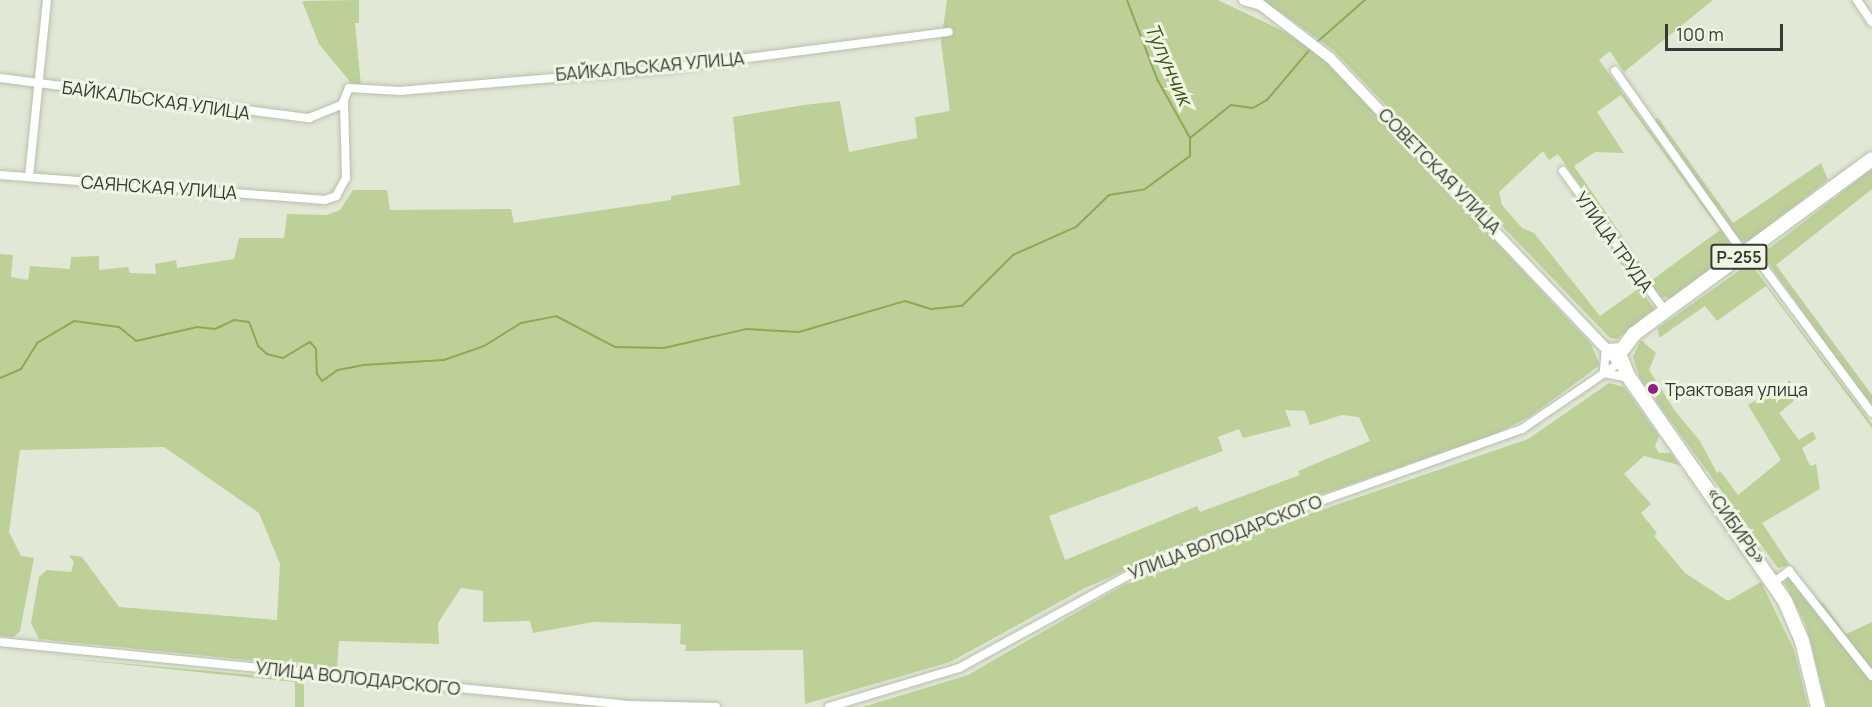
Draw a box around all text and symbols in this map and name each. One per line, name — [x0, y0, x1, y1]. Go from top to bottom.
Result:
scale bar — [1668, 12, 1786, 50]
water label: Тулунчик — [1140, 19, 1198, 109]
text: 100 m — [1676, 22, 1724, 46]
street label: БАЙКАЛЬСКАЯ УЛИЦА — [555, 47, 745, 85]
street label: БАЙКАЛЬСКАЯ УЛИЦА — [61, 76, 251, 124]
street label: СОВЕТСКАЯ УЛИЦА — [1374, 103, 1506, 239]
street label: САЯНСКАЯ УЛИЦА — [80, 171, 238, 203]
street label: УЛИЦА ТРУДА — [1570, 188, 1658, 296]
road number: Р-255 — [1709, 244, 1769, 270]
place label: Трактовая улица — [1665, 378, 1808, 400]
marker: Трактовая улица — [1646, 382, 1660, 396]
street label: «СИБИРЬ» — [1701, 483, 1771, 569]
street label: УЛИЦА ВОЛОДАРСКОГО — [1125, 490, 1325, 584]
street label: УЛИЦА ВОЛОДАРСКОГО — [255, 657, 461, 699]

